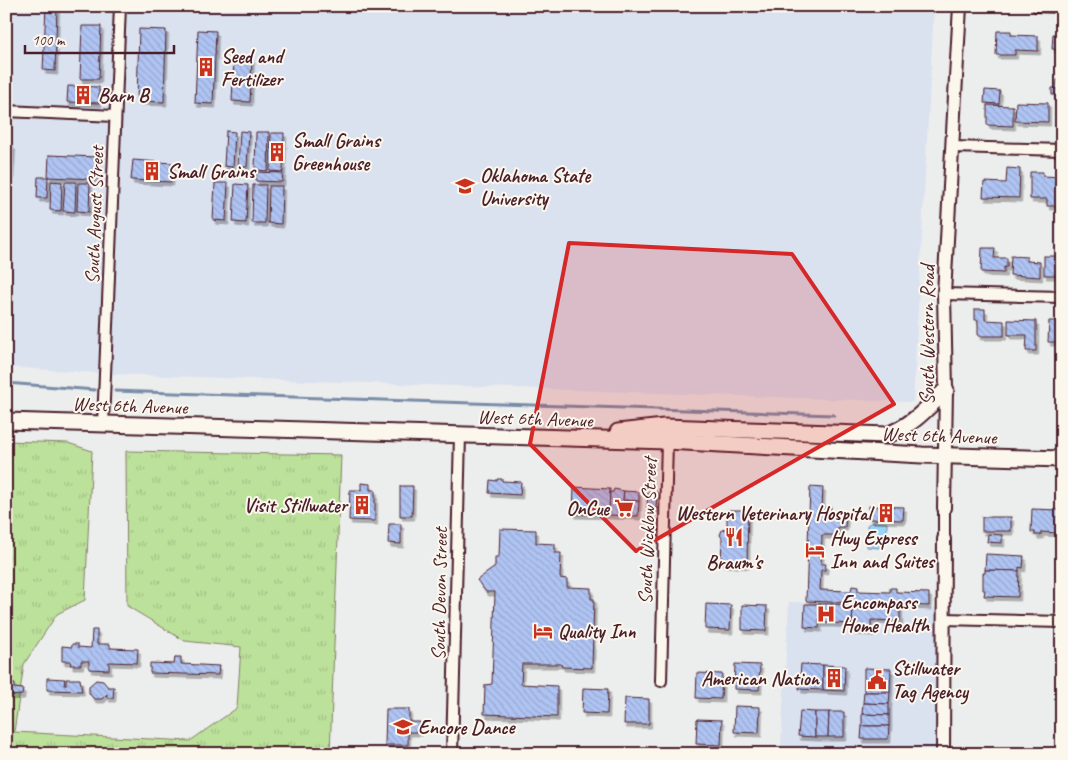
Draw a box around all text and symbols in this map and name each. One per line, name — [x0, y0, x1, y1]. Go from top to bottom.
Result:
scale bar — [25, 22, 174, 54]
text: 100 m — [32, 31, 66, 50]
place label: Seed and Fertilizer — [221, 44, 286, 92]
building icon: Seed and Fertilizer — [195, 56, 217, 78]
place label: Barn B — [98, 83, 151, 108]
building icon: Barn B — [72, 84, 94, 106]
place label: Small Grains Greenhouse — [292, 128, 382, 176]
building icon: Small Grains Greenhouse — [266, 141, 288, 163]
street label: South August Street — [80, 143, 109, 284]
place label: Small Grains — [167, 159, 257, 184]
building icon: Small Grains — [141, 160, 163, 182]
place label: Oklahoma State University — [480, 163, 591, 211]
school or university icon: Oklahoma State University — [454, 175, 476, 197]
street label: South Western Road — [915, 262, 940, 405]
street label: West 6th Avenue — [72, 391, 189, 420]
street label: West 6th Avenue — [477, 404, 594, 433]
street label: West 6th Avenue — [881, 421, 998, 450]
street label: South Wicklow Street — [632, 454, 663, 605]
place label: Visit Stillwater — [244, 493, 350, 518]
building icon: Visit Stillwater — [351, 494, 373, 516]
place label: OnCue — [566, 496, 610, 521]
supermarket icon: OnCue — [613, 497, 635, 519]
place label: Western Veterinary Hospital — [676, 501, 875, 526]
building icon: Western Veterinary Hospital — [875, 502, 897, 524]
street label: South Devon Street — [426, 525, 453, 661]
restaurant icon: Braum's — [723, 526, 745, 548]
place label: Hwy Express Inn and Suites — [830, 526, 936, 574]
hotel icon: Hwy Express Inn and Suites — [804, 539, 826, 561]
place label: Braum's — [706, 550, 764, 575]
place label: Encompass Home Health — [841, 590, 931, 638]
hospital icon: Encompass Home Health — [815, 603, 837, 625]
place label: Quality Inn — [558, 619, 636, 644]
hotel icon: Quality Inn — [532, 620, 554, 642]
place label: Stillwater Tag Agency — [892, 656, 970, 705]
place label: American Nation — [701, 666, 821, 691]
building icon: American Nation — [823, 667, 845, 689]
public building icon: Stillwater Tag Agency — [866, 669, 888, 691]
place label: Encore Dance — [418, 715, 517, 740]
school or university icon: Encore Dance — [392, 716, 414, 738]

